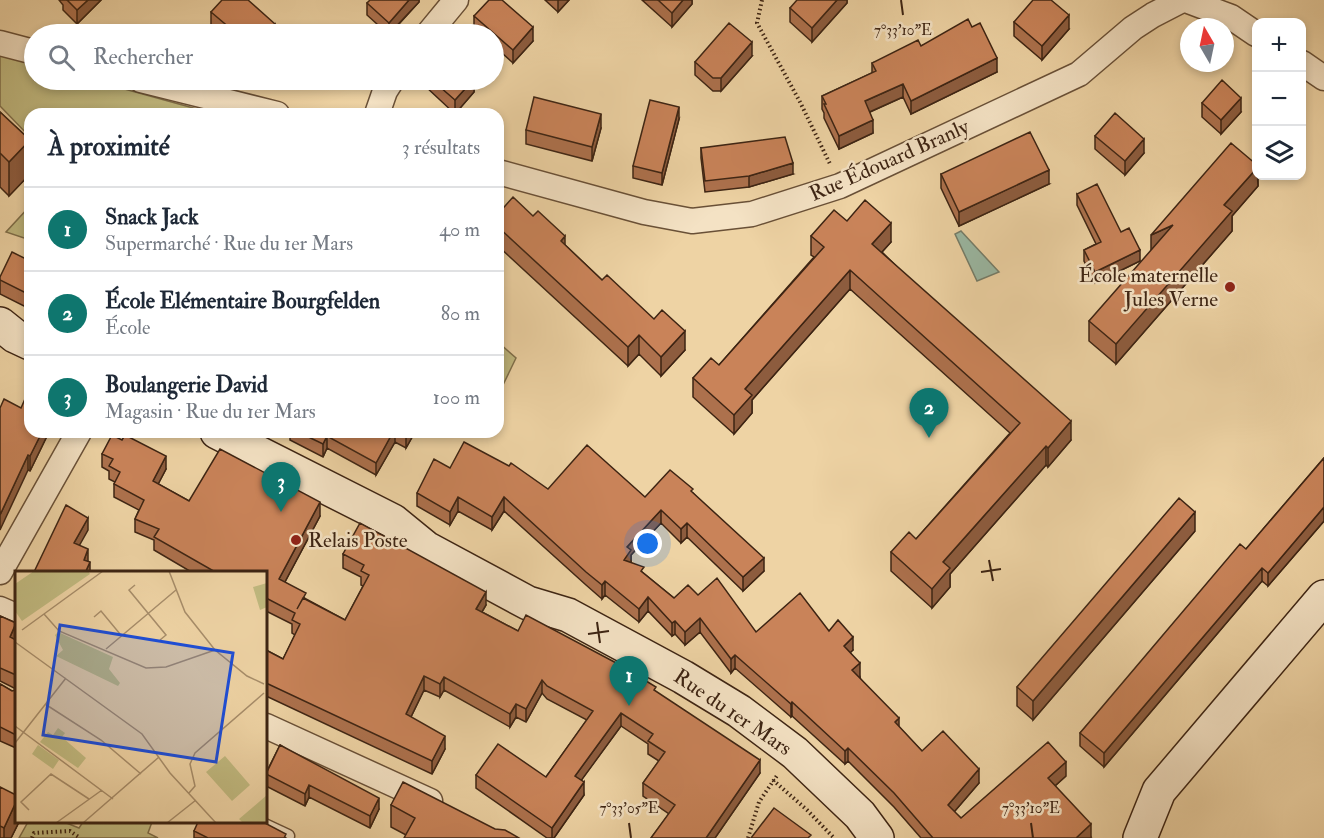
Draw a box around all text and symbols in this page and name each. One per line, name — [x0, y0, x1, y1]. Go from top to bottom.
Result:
north arrow — [1180, 18, 1234, 72]
map controls — [1252, 18, 1306, 180]
button: + — [1252, 18, 1306, 72]
text: 7°33'10"E — [874, 21, 932, 40]
search box — [24, 24, 504, 90]
icon: search — [45, 41, 78, 74]
text: Rechercher — [93, 43, 193, 71]
button: − — [1252, 72, 1306, 126]
street label: Rue Édouard Branly — [805, 113, 974, 208]
button: layers — [1252, 126, 1306, 180]
text: À proximité — [48, 131, 170, 163]
text: 3 résultats — [402, 135, 480, 160]
text: Snack Jack — [105, 203, 199, 231]
text: 1 — [64, 217, 71, 242]
text: 40 m — [439, 217, 480, 242]
text: Supermarché · Rue du 1er Mars — [105, 231, 353, 256]
place label: École maternelle Jules Verne — [1079, 262, 1218, 313]
marker: École maternelle Jules Verne — [1223, 280, 1237, 294]
text: École Elémentaire Bourgfelden — [105, 287, 380, 315]
text: 2 — [62, 301, 73, 326]
text: 80 m — [441, 301, 480, 326]
text: École — [105, 315, 150, 340]
text: Boulangerie David — [105, 371, 268, 399]
text: 3 — [64, 385, 71, 410]
text: 100 m — [433, 385, 480, 410]
pin: 2 — [910, 388, 948, 438]
text: Magasin · Rue du 1er Mars — [105, 399, 316, 424]
pin: 3 — [262, 462, 300, 512]
place label: Relais Poste — [308, 527, 408, 554]
your location — [633, 529, 662, 558]
marker: Relais Poste — [289, 533, 303, 547]
inset map — [15, 571, 267, 823]
pin: 1 — [610, 656, 648, 706]
street label: Rue du 1er Mars — [668, 663, 797, 762]
text: 7°33'05"E — [599, 799, 659, 818]
text: 7°33'10"E — [1002, 799, 1060, 818]

